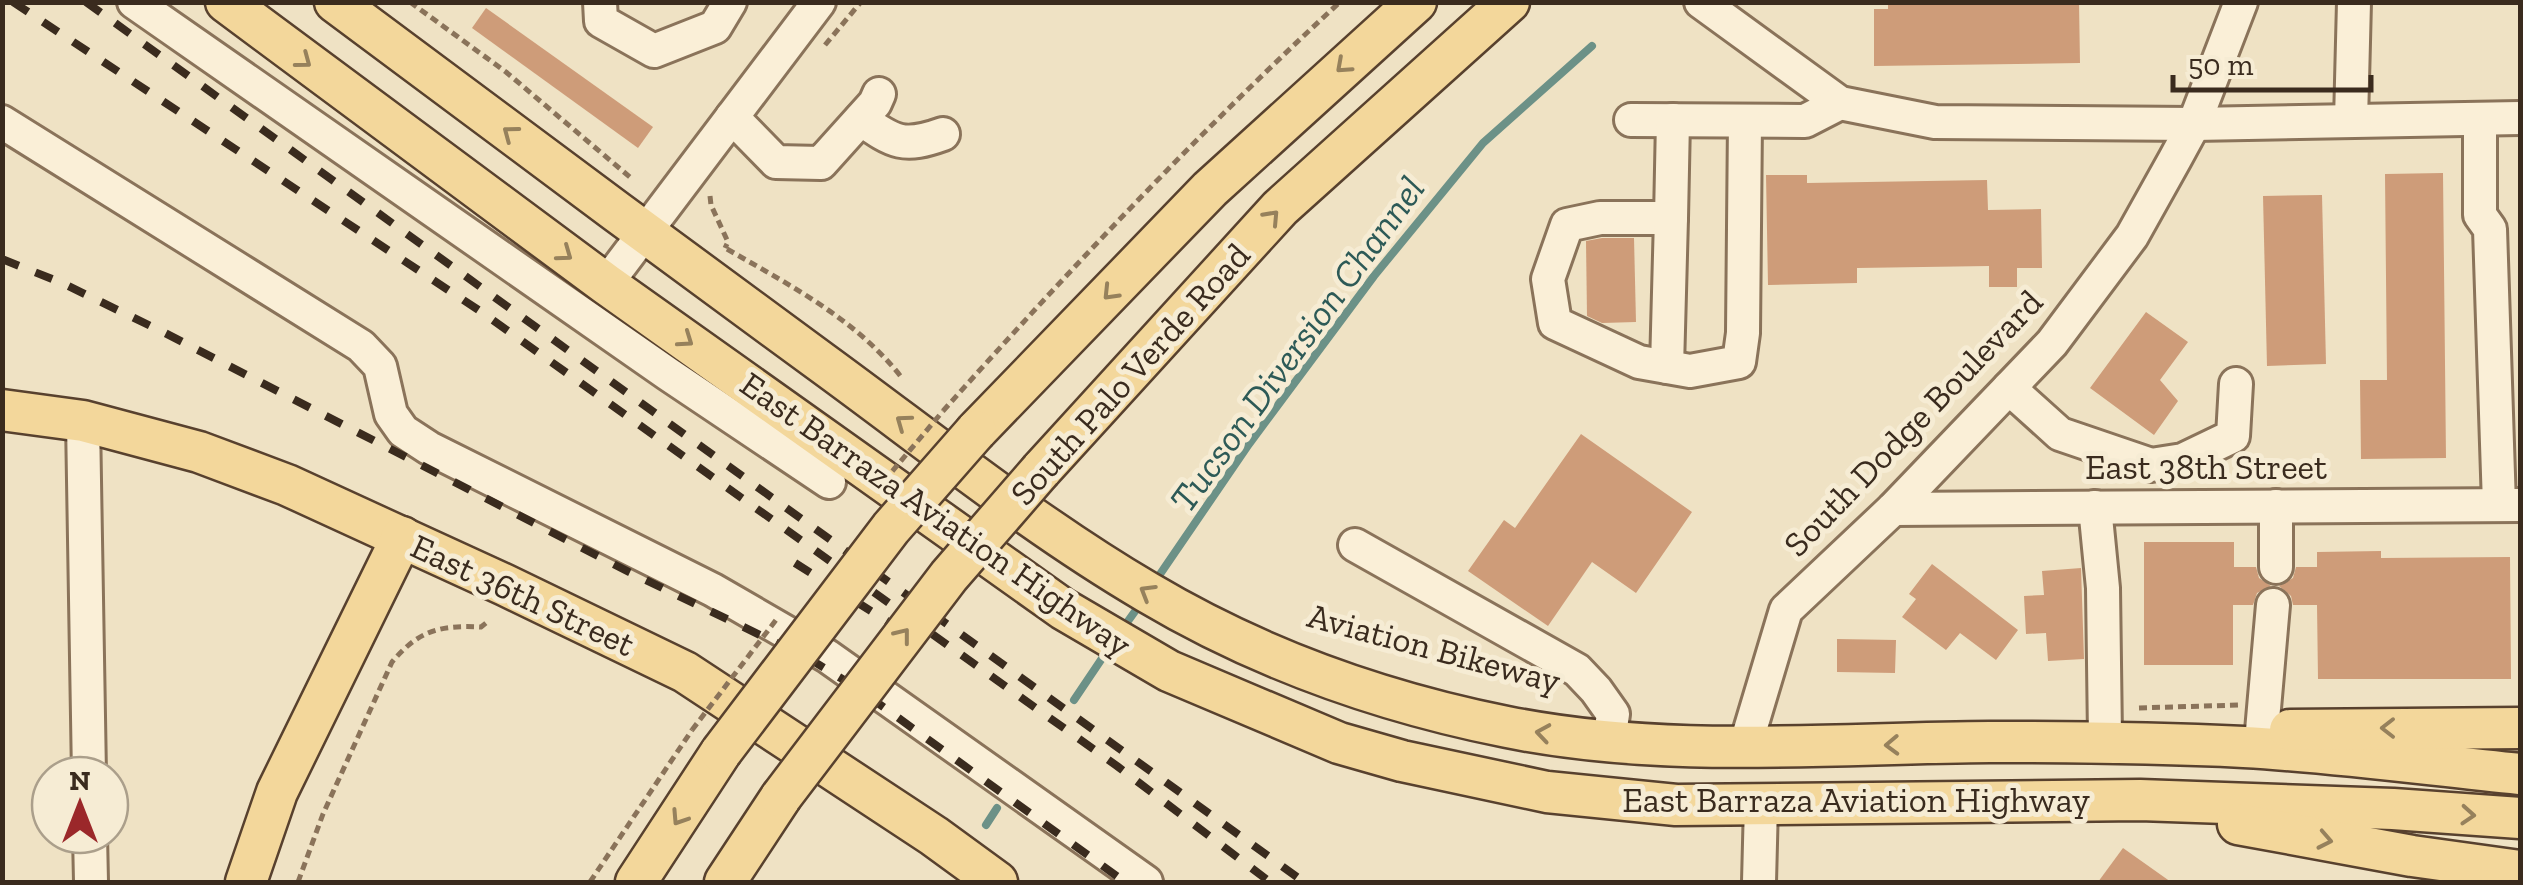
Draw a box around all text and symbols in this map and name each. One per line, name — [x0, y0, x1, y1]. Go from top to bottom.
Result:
scale bar — [2173, 30, 2370, 92]
text: 50 m — [2188, 47, 2253, 83]
one-way arrow — [293, 49, 311, 66]
one-way arrow — [1336, 55, 1355, 73]
one-way arrow — [503, 127, 522, 146]
water label: Tucson Diversion Channel — [1160, 167, 1434, 521]
one-way arrow — [1260, 210, 1278, 229]
street label: South Palo Verde Road — [1001, 234, 1259, 514]
one-way arrow — [554, 243, 572, 260]
one-way arrow — [1103, 281, 1121, 299]
street label: South Dodge Boulevard — [1775, 281, 2051, 565]
one-way arrow — [674, 328, 693, 346]
street label: East Barraza Aviation Highway — [732, 363, 1140, 665]
one-way arrow — [896, 416, 914, 433]
street label: East 38th Street — [2085, 446, 2327, 488]
street label: East 36th Street — [405, 525, 641, 665]
one-way arrow — [1140, 585, 1158, 604]
street label: Aviation Bikeway — [1303, 594, 1565, 702]
one-way arrow — [891, 628, 909, 646]
one-way arrow — [2380, 717, 2395, 739]
one-way arrow — [1535, 724, 1552, 745]
one-way arrow — [1884, 734, 1900, 755]
north arrow — [30, 755, 130, 855]
text: N — [69, 764, 91, 797]
street label: East Barraza Aviation Highway — [1622, 779, 2090, 821]
one-way arrow — [2460, 803, 2476, 825]
one-way arrow — [672, 807, 691, 825]
one-way arrow — [2317, 829, 2334, 850]

